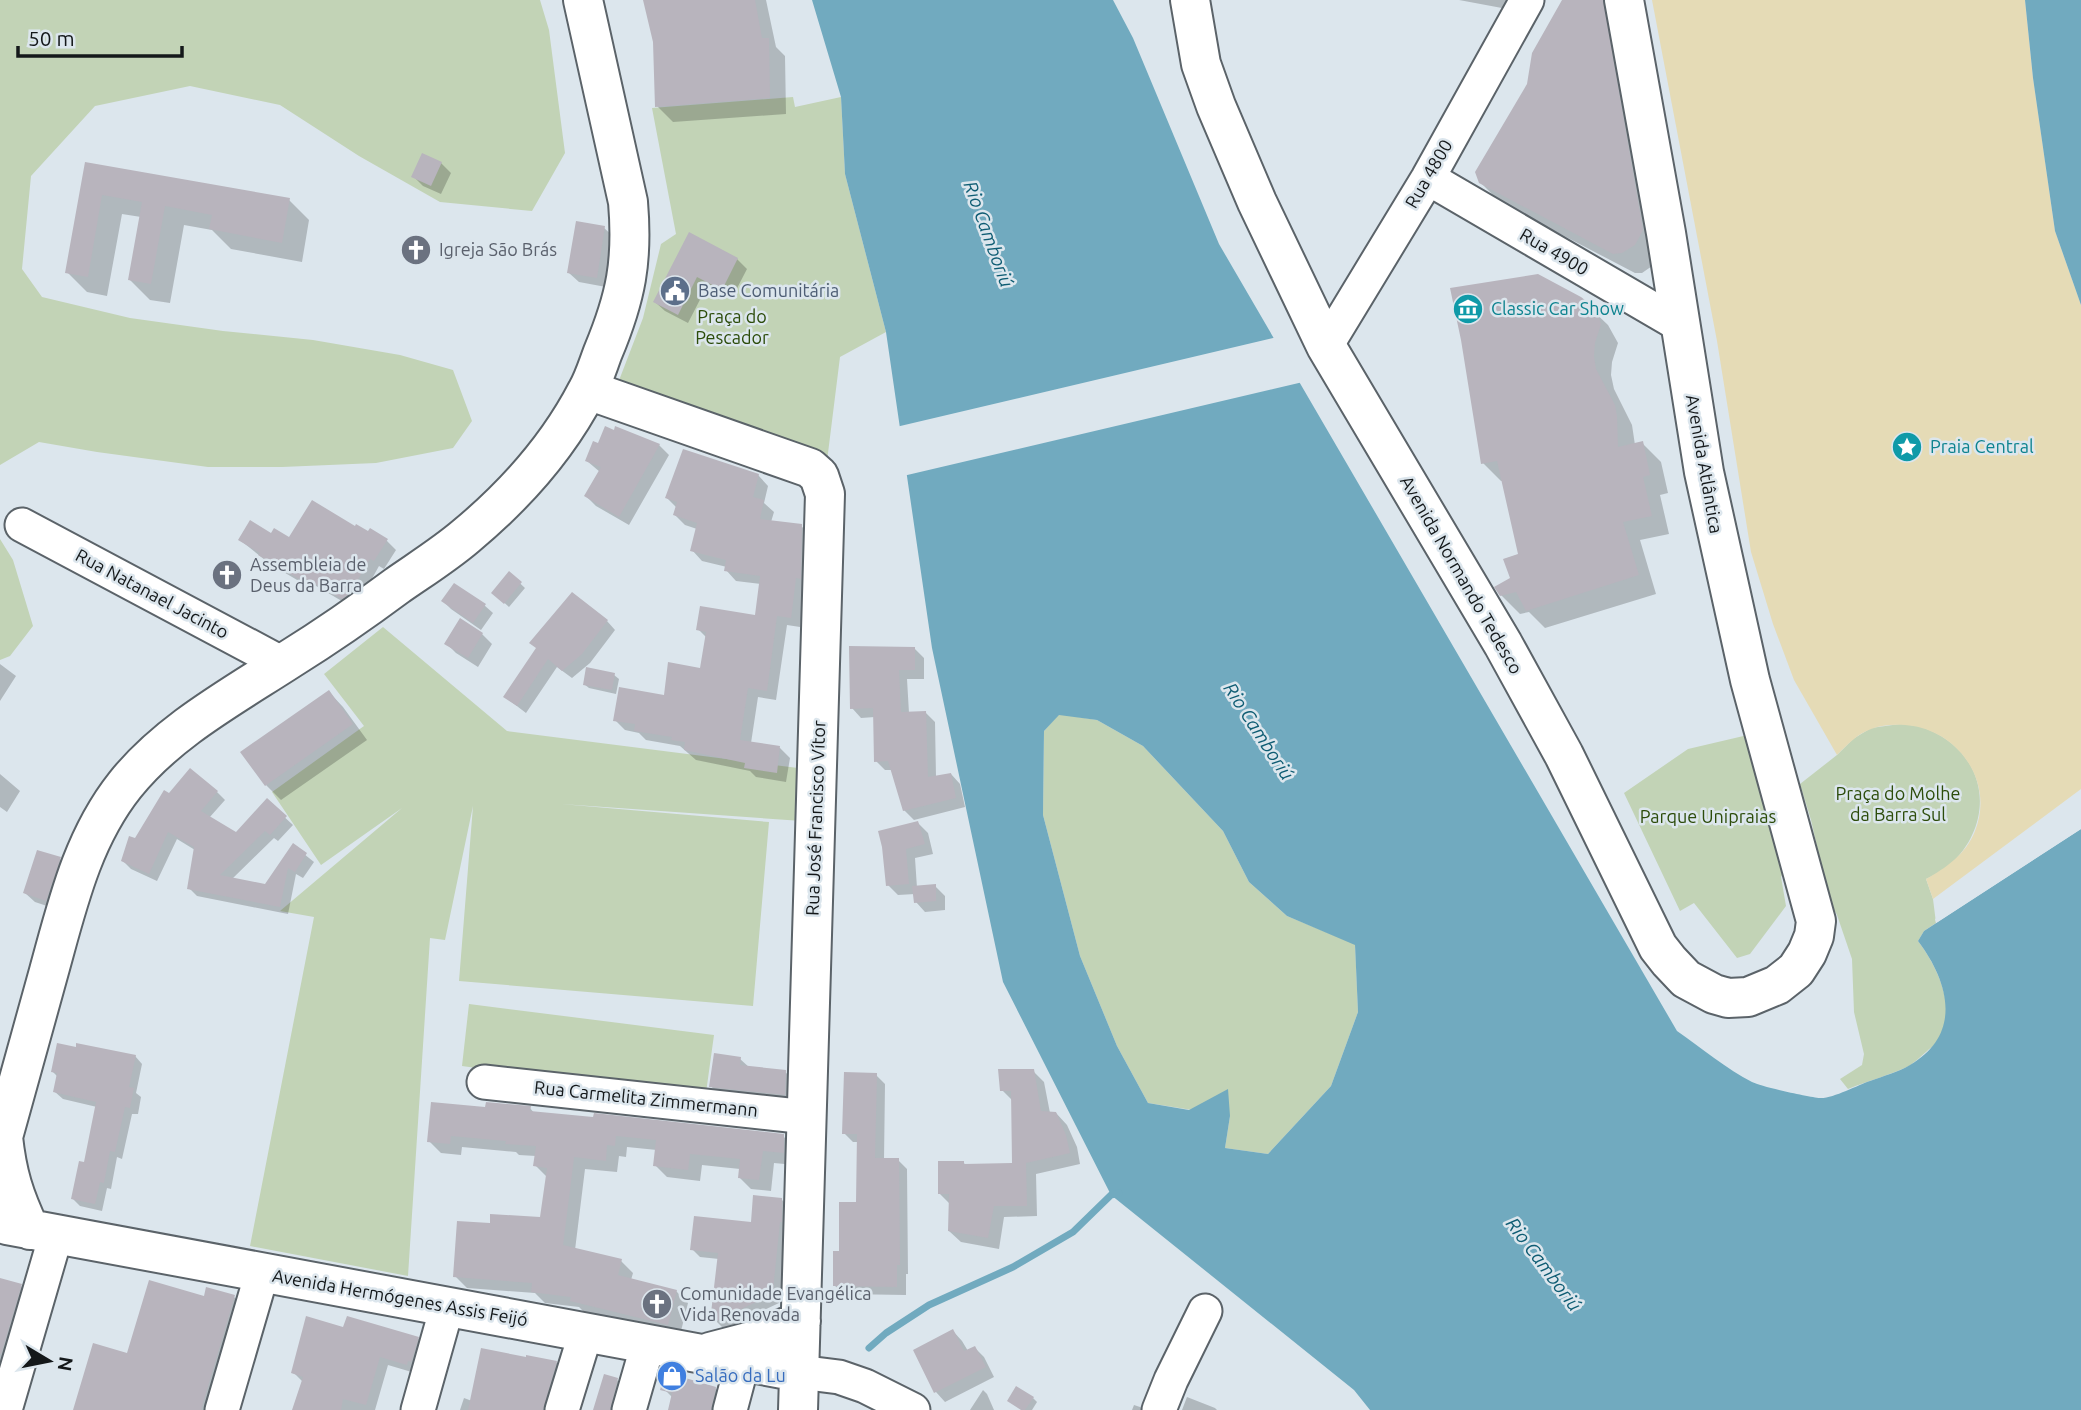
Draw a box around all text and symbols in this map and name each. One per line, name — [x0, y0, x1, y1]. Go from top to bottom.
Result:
scale bar — [18, 14, 182, 58]
text: 50 m — [28, 26, 75, 50]
street label: Rua 4800 — [1401, 136, 1456, 211]
water label: Rio Camboriú — [960, 178, 1018, 290]
street label: Rua 4900 — [1517, 224, 1592, 279]
church icon: Igreja São Brás — [399, 233, 433, 267]
place label: Igreja São Brás — [439, 239, 557, 259]
public building icon: Base Comunitária — [658, 274, 692, 308]
place label: Base Comunitária — [698, 280, 839, 300]
museum icon: Classic Car Show — [1451, 292, 1485, 326]
place label: Classic Car Show — [1491, 298, 1624, 318]
park label: Praça do Pescador — [695, 306, 769, 347]
street label: Avenida Atlântica — [1683, 393, 1727, 535]
place icon: Praia Central — [1890, 430, 1924, 464]
place label: Praia Central — [1930, 436, 2034, 456]
street label: Avenida Normando Tedesco — [1397, 472, 1527, 677]
street label: Rua Natanael Jacinto — [73, 544, 232, 642]
place label: Assembleia de Deus da Barra — [250, 554, 366, 595]
church icon: Assembleia de Deus da Barra — [210, 558, 244, 592]
water label: Rio Camboriú — [1219, 678, 1299, 784]
street label: Rua José Francisco Vítor — [802, 720, 828, 916]
park label: Praça do Molhe da Barra Sul — [1836, 783, 1960, 824]
park label: Parque Unipraias — [1640, 806, 1776, 826]
street label: Rua Carmelita Zimmermann — [533, 1076, 759, 1120]
water label: Rio Camboriú — [1502, 1213, 1586, 1315]
street label: Avenida Hermógenes Assis Feijó — [271, 1265, 529, 1329]
place label: Comunidade Evangélica Vida Renovada — [680, 1283, 872, 1324]
church icon: Comunidade Evangélica Vida Renovada — [640, 1287, 674, 1321]
north arrow — [14, 1326, 84, 1396]
text: N — [54, 1355, 78, 1373]
shop icon: Salão da Lu — [655, 1359, 689, 1393]
place label: Salão da Lu — [695, 1365, 786, 1385]

